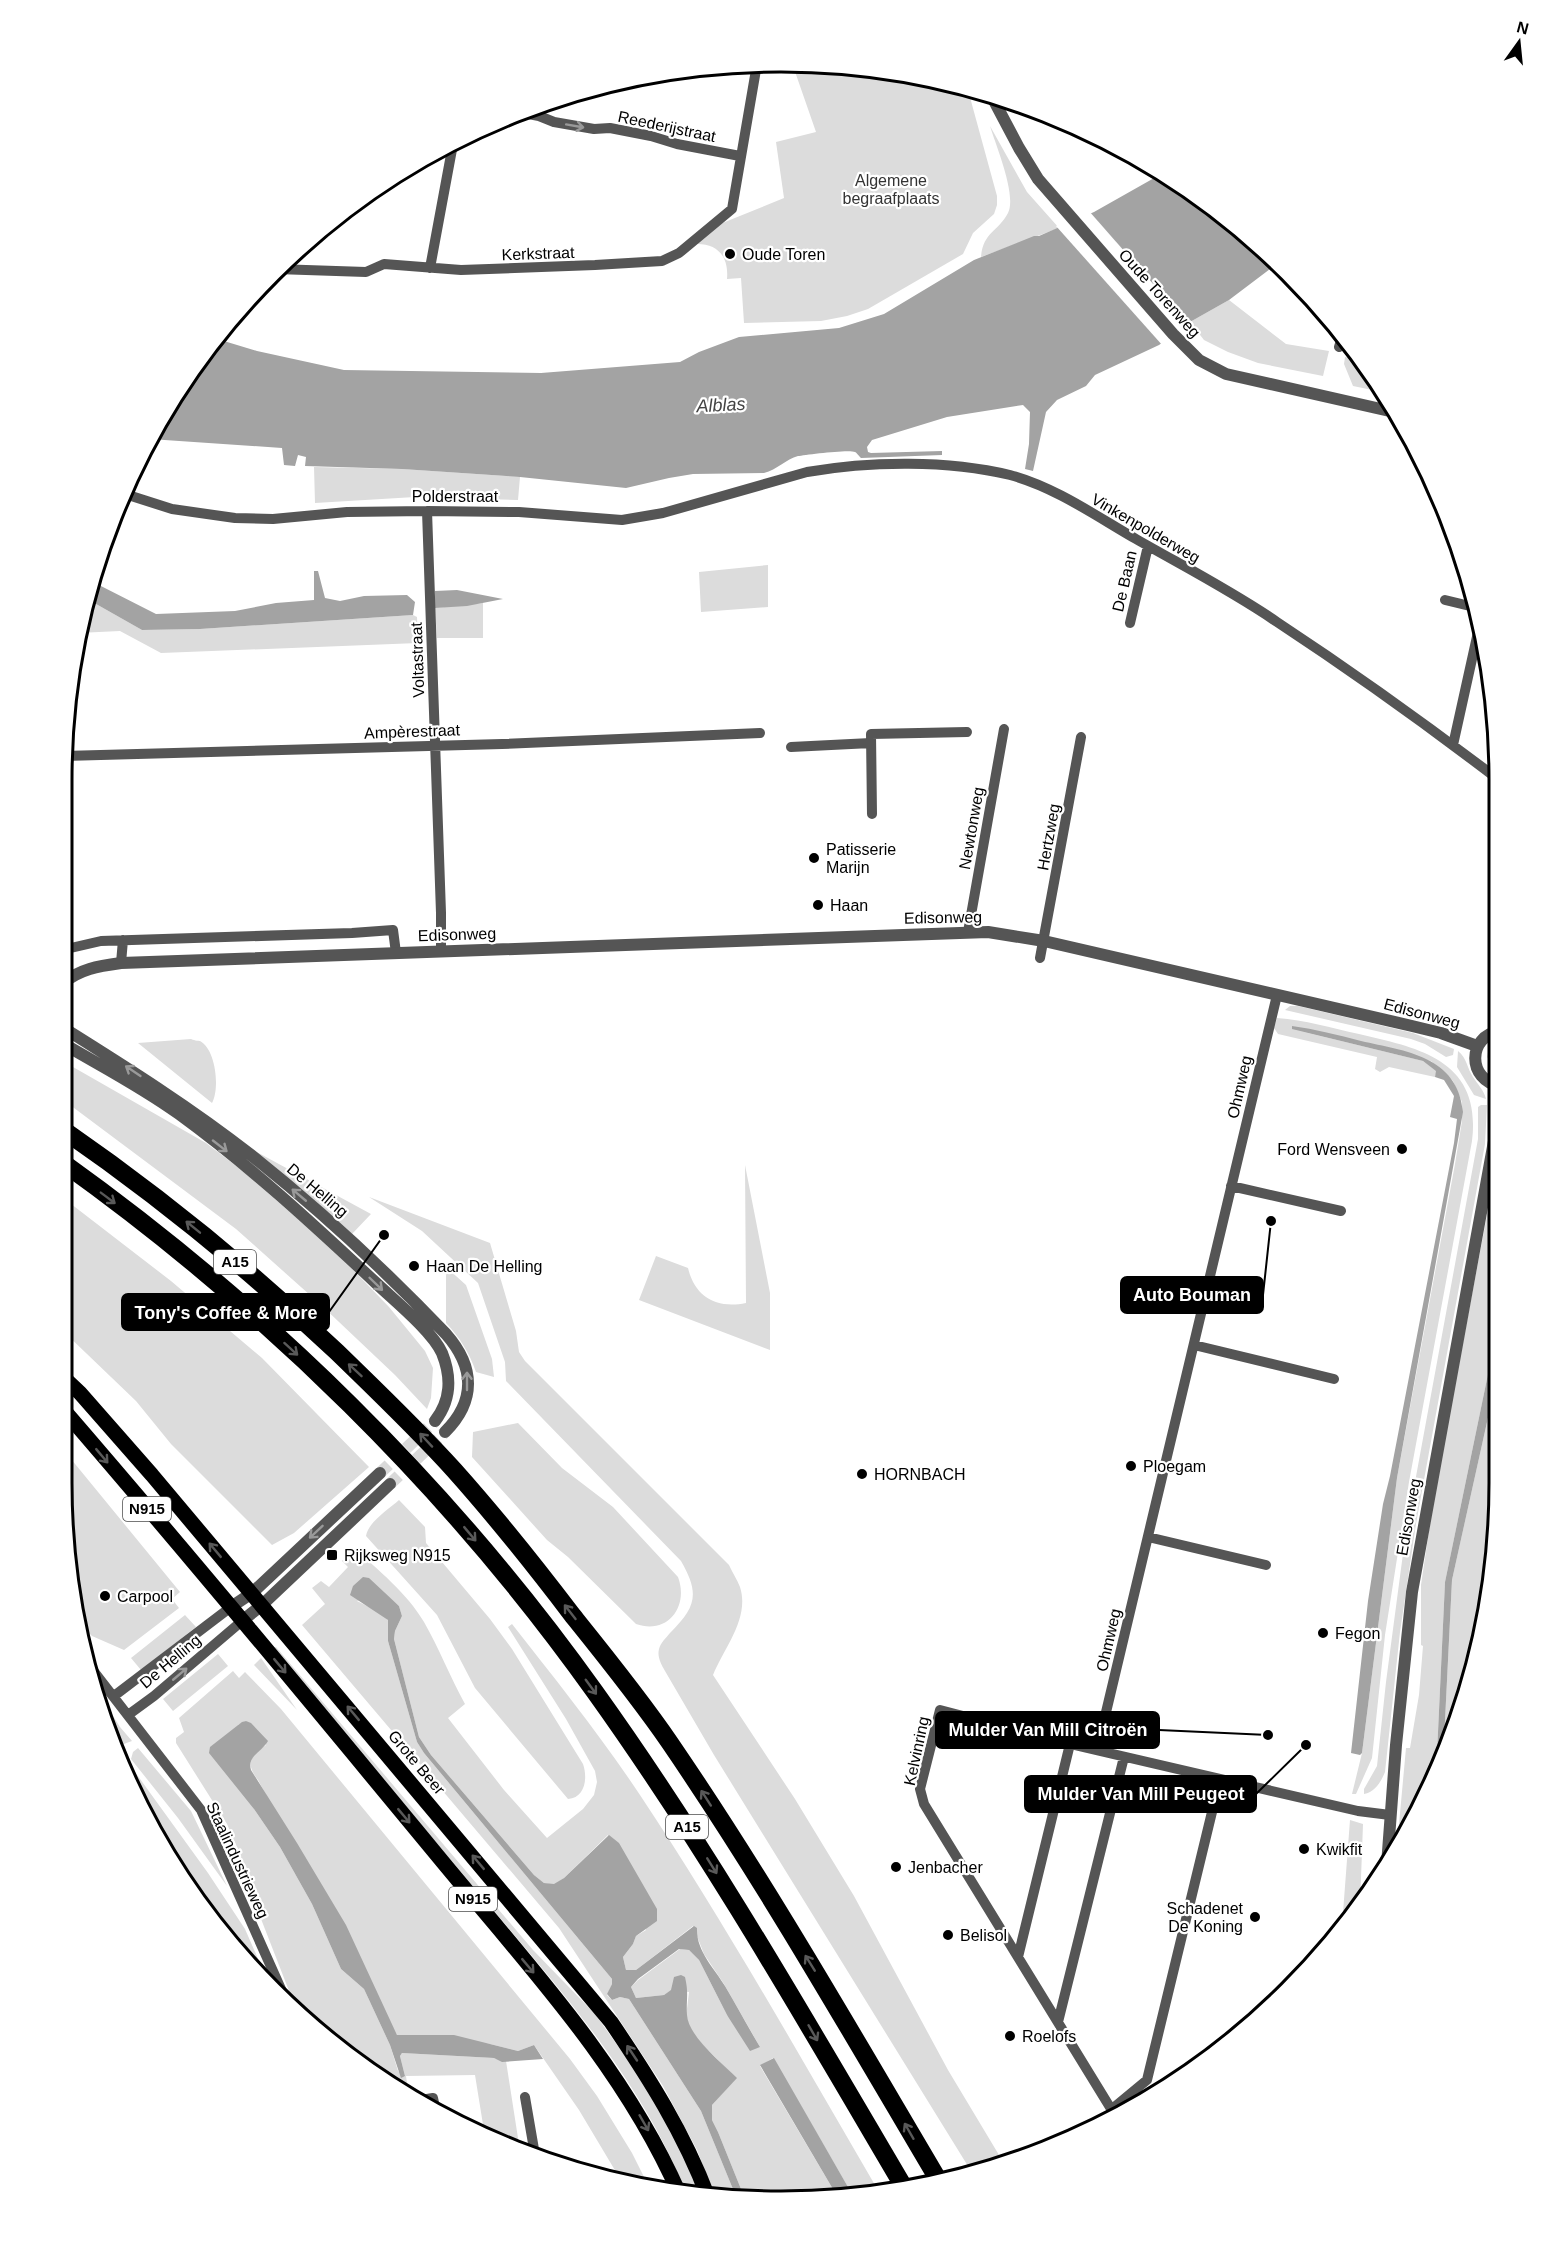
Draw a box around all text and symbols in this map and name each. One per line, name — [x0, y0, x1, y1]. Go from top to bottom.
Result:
north arrow — [1489, 12, 1549, 72]
text: N — [1515, 18, 1531, 38]
street label: Reederijstraat — [616, 108, 718, 145]
one-way arrow — [564, 121, 584, 132]
park label: Algemene begraafplaats — [843, 172, 939, 207]
street label: Kerkstraat — [501, 244, 575, 263]
place label: Oude Toren — [742, 246, 825, 263]
street label: Oude Torenweg — [1116, 246, 1204, 341]
marker: Oude Toren — [723, 247, 737, 261]
water label: Alblas — [695, 394, 746, 416]
street label: Polderstraat — [412, 488, 499, 505]
street label: Vinkenpolderweg — [1088, 490, 1203, 566]
street label: De Baan — [1109, 549, 1140, 613]
street label: Voltastraat — [408, 621, 427, 698]
street label: Ampèrestraat — [364, 721, 461, 742]
street label: Newtonweg — [956, 785, 987, 871]
street label: Hertzweg — [1034, 802, 1063, 872]
place label: Patisserie Marijn — [826, 841, 896, 876]
marker: Patisserie Marijn — [807, 851, 821, 865]
place label: Haan — [830, 897, 868, 914]
marker: Haan — [811, 898, 825, 912]
street label: Edisonweg — [904, 908, 982, 927]
street label: Edisonweg — [418, 925, 496, 944]
street label: Edisonweg — [1382, 995, 1462, 1032]
street label: Ohmweg — [1224, 1054, 1255, 1120]
one-way arrow — [124, 1065, 141, 1078]
one-way arrow — [212, 1139, 228, 1152]
place label: Ford Wensveen — [1277, 1141, 1390, 1158]
marker: Ford Wensveen — [1395, 1142, 1409, 1156]
street label: De Helling — [284, 1160, 351, 1221]
one-way arrow — [292, 1188, 307, 1202]
one-way arrow — [100, 1191, 116, 1204]
one-way arrow — [185, 1221, 201, 1234]
road number: A15 — [214, 1250, 256, 1274]
place label: Haan De Helling — [426, 1258, 543, 1275]
marker: Haan De Helling — [407, 1259, 421, 1273]
one-way arrow — [369, 1276, 384, 1291]
callout: Auto Bouman — [1121, 1277, 1263, 1313]
text: Auto Bouman — [1133, 1285, 1251, 1305]
callout: Tony's Coffee & More — [122, 1294, 329, 1330]
text: Tony's Coffee & More — [135, 1303, 317, 1323]
one-way arrow — [283, 1342, 298, 1356]
one-way arrow — [348, 1363, 363, 1377]
one-way arrow — [461, 1372, 473, 1391]
one-way arrow — [418, 1432, 433, 1447]
one-way arrow — [95, 1448, 109, 1463]
place label: Ploegam — [1143, 1458, 1206, 1475]
marker: Ploegam — [1124, 1459, 1138, 1473]
place label: HORNBACH — [874, 1466, 966, 1483]
marker: HORNBACH — [855, 1467, 869, 1481]
street label: Edisonweg — [1393, 1477, 1424, 1557]
road number: N915 — [123, 1497, 171, 1521]
one-way arrow — [309, 1525, 324, 1540]
one-way arrow — [464, 1526, 477, 1542]
one-way arrow — [208, 1543, 222, 1558]
place label: Rijksweg N915 — [344, 1547, 451, 1564]
marker: Rijksweg N915 — [325, 1548, 339, 1562]
place label: Carpool — [117, 1588, 173, 1605]
marker: Carpool — [98, 1589, 112, 1603]
one-way arrow — [564, 1604, 577, 1620]
street label: Ohmweg — [1093, 1607, 1124, 1673]
place label: Fegon — [1335, 1625, 1380, 1642]
marker: Fegon — [1316, 1626, 1330, 1640]
street label: De Helling — [137, 1631, 204, 1692]
one-way arrow — [273, 1658, 286, 1674]
one-way arrow — [172, 1667, 188, 1680]
one-way arrow — [585, 1678, 598, 1694]
one-way arrow — [346, 1706, 360, 1721]
callout: Mulder Van Mill Citroën — [936, 1712, 1159, 1748]
street label: Kelvinring — [901, 1715, 932, 1787]
text: Mulder Van Mill Citroën — [948, 1720, 1148, 1740]
street label: Grote Beer — [385, 1727, 449, 1798]
callout: Mulder Van Mill Peugeot — [1025, 1776, 1256, 1812]
text: Mulder Van Mill Peugeot — [1037, 1784, 1245, 1804]
one-way arrow — [700, 1791, 712, 1807]
street label: Staalindustrieweg — [203, 1799, 272, 1921]
one-way arrow — [398, 1807, 411, 1823]
road number: A15 — [666, 1815, 708, 1839]
place label: Kwikfit — [1316, 1841, 1363, 1858]
marker: Kwikfit — [1297, 1842, 1311, 1856]
one-way arrow — [472, 1854, 485, 1870]
one-way arrow — [707, 1857, 719, 1874]
place label: Jenbacher — [908, 1859, 983, 1876]
marker: Jenbacher — [889, 1860, 903, 1874]
road number: N915 — [449, 1887, 497, 1911]
place label: Schadenet De Koning — [1166, 1900, 1244, 1935]
marker: Schadenet De Koning — [1248, 1910, 1262, 1924]
place label: Belisol — [960, 1927, 1007, 1944]
marker: Belisol — [941, 1928, 955, 1942]
one-way arrow — [804, 1955, 816, 1972]
one-way arrow — [522, 1958, 535, 1974]
one-way arrow — [807, 2024, 819, 2041]
place label: Roelofs — [1022, 2028, 1076, 2045]
marker: Roelofs — [1003, 2029, 1017, 2043]
one-way arrow — [626, 2045, 638, 2061]
one-way arrow — [639, 2113, 650, 2131]
one-way arrow — [903, 2123, 915, 2140]

